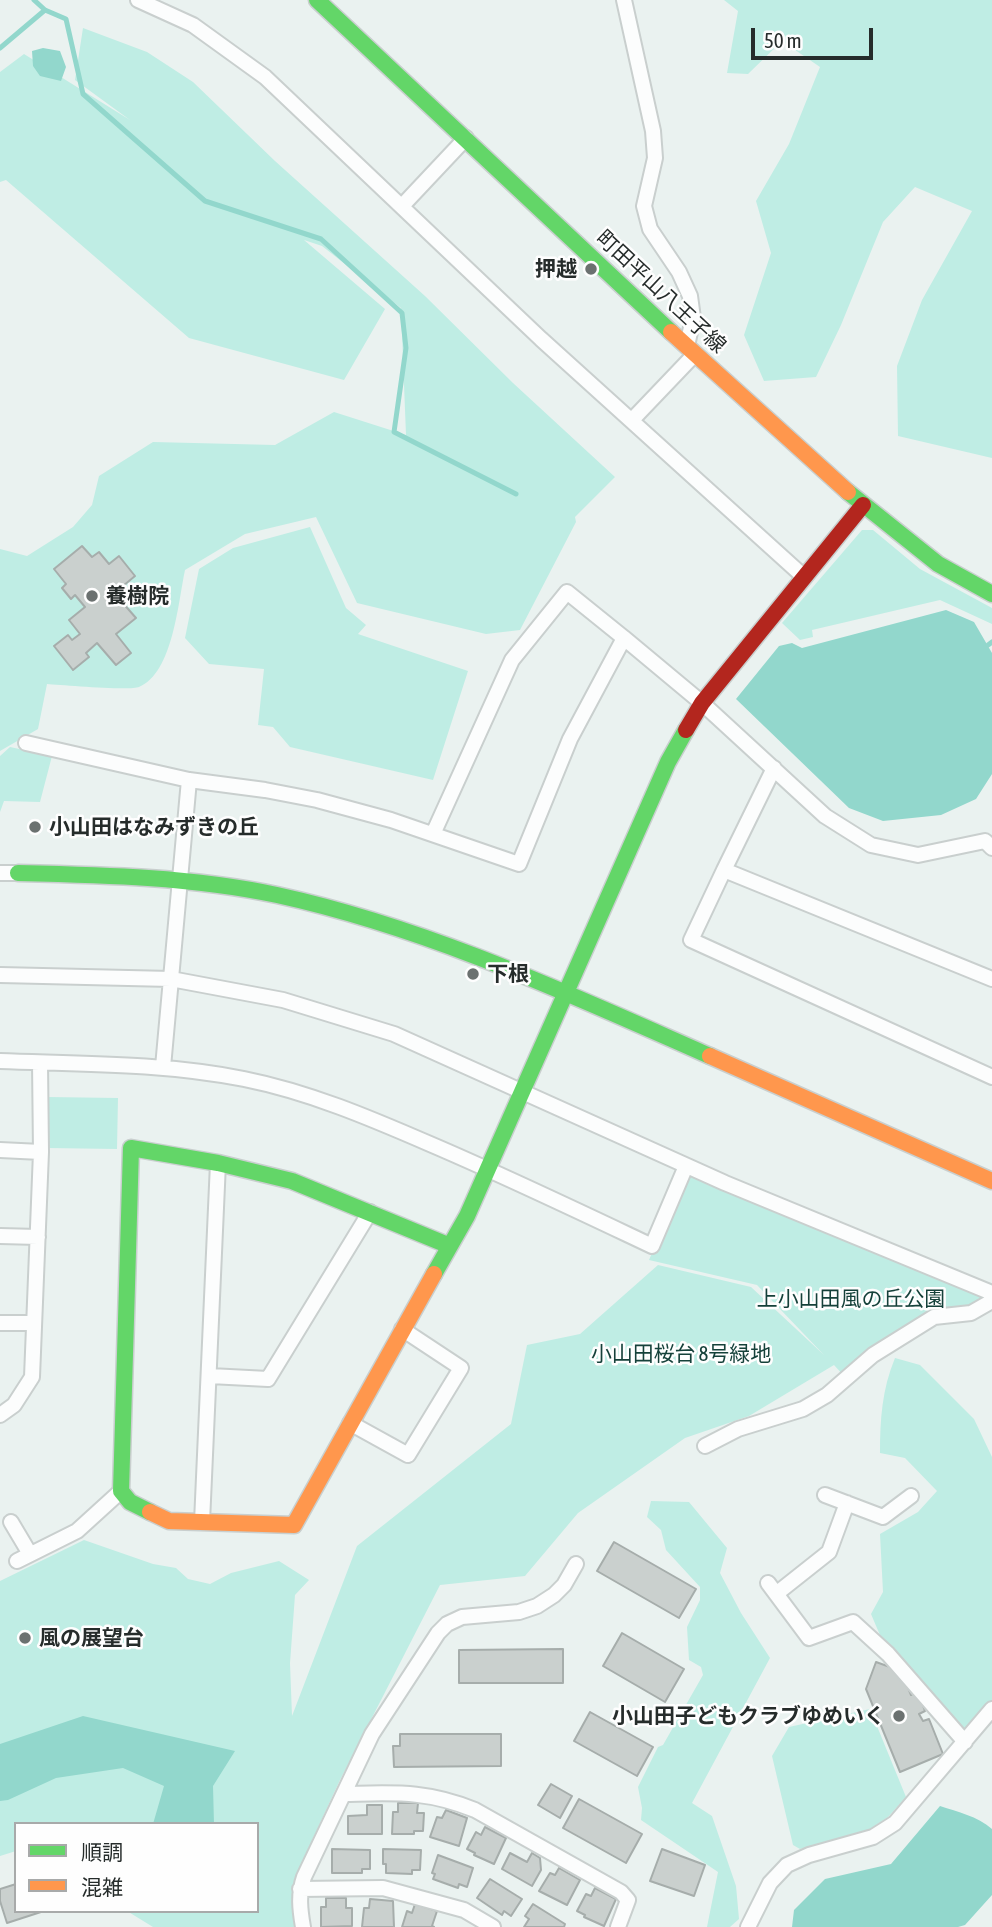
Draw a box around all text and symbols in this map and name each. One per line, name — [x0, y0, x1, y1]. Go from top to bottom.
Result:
scale bar — [754, 14, 876, 58]
text: 50 m — [764, 28, 802, 52]
street label: 町田平山八王子線 — [591, 225, 731, 359]
place label: 押越 — [535, 256, 577, 282]
marker: 押越 — [583, 261, 599, 277]
place label: 養樹院 — [106, 583, 169, 609]
marker: 養樹院 — [84, 588, 100, 604]
place label: 小山田はなみずきの丘 — [49, 814, 259, 840]
marker: 小山田はなみずきの丘 — [27, 819, 43, 835]
place label: 下根 — [487, 961, 529, 987]
marker: 下根 — [465, 966, 481, 982]
park label: 上小山田風の丘公園 — [757, 1286, 945, 1312]
park label: 小山田桜台 8号緑地 — [591, 1341, 771, 1367]
place label: 風の展望台 — [39, 1625, 144, 1651]
marker: 風の展望台 — [17, 1630, 33, 1646]
place label: 小山田子どもクラブゆめいく — [612, 1703, 885, 1729]
marker: 小山田子どもクラブゆめいく — [891, 1708, 907, 1724]
legend — [14, 1822, 259, 1913]
text: 順調 — [81, 1840, 123, 1864]
text: 混雑 — [81, 1875, 123, 1899]

